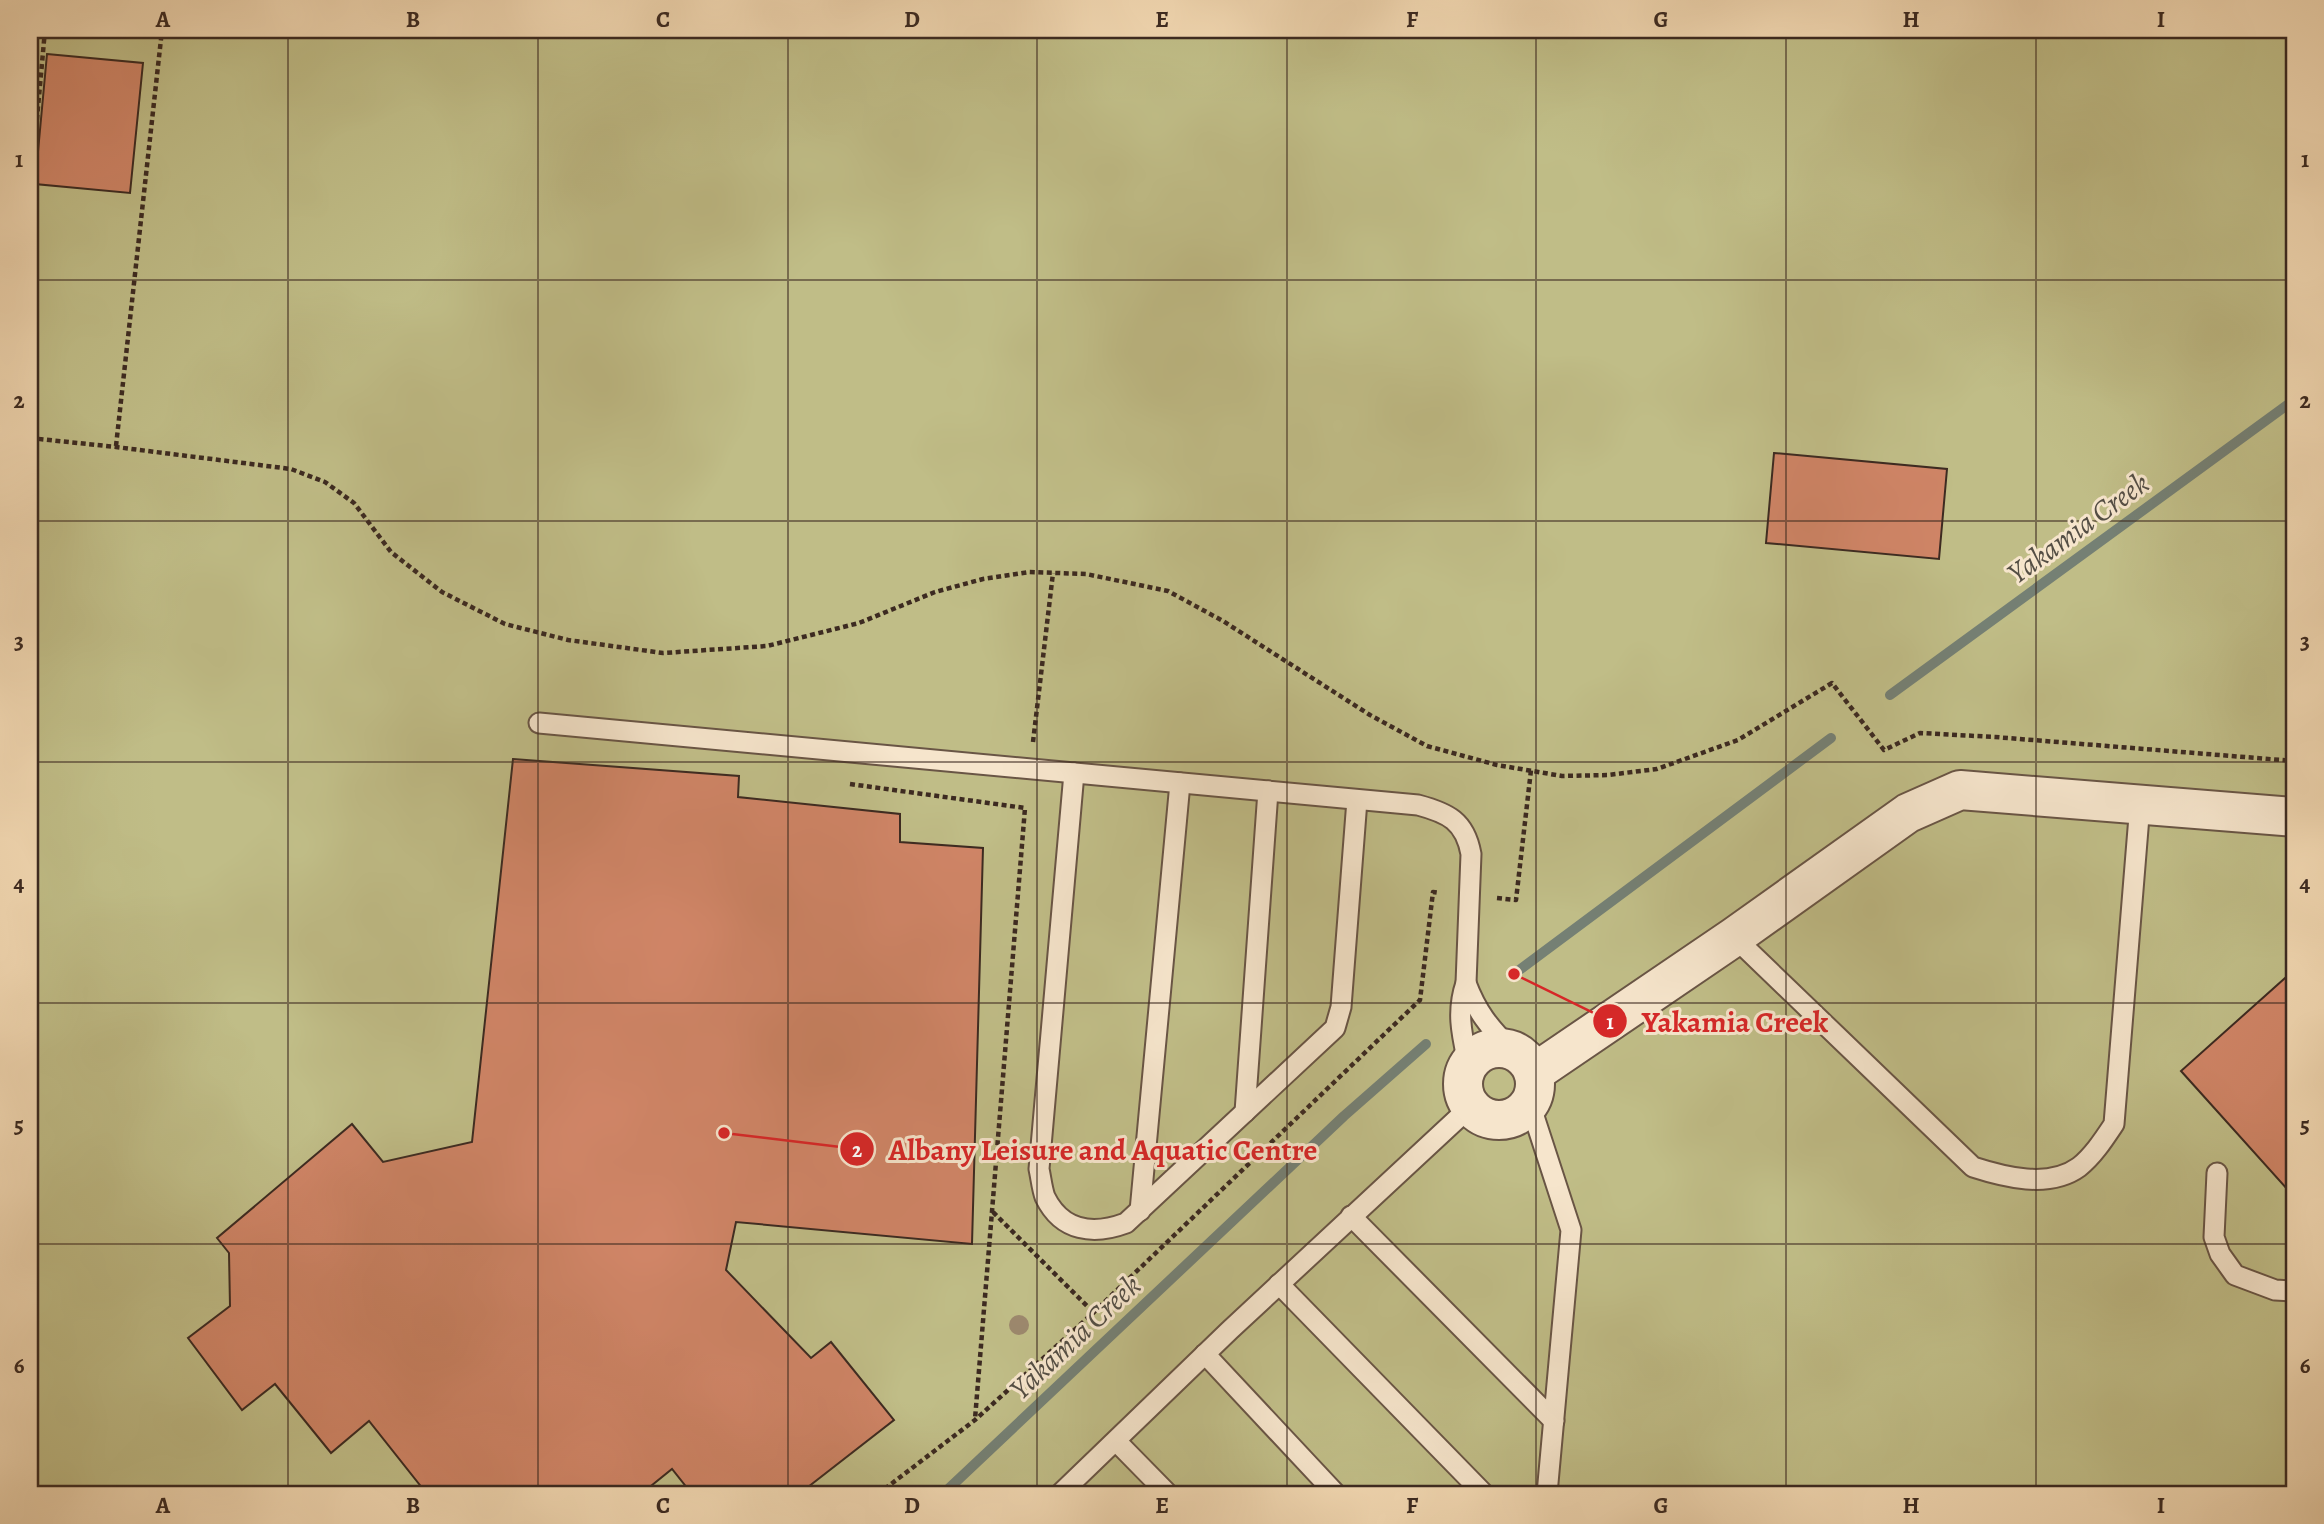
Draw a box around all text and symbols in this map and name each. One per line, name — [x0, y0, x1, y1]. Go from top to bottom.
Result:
text: A — [155, 4, 171, 35]
text: B — [406, 4, 420, 35]
text: C — [656, 4, 670, 35]
text: D — [904, 4, 920, 35]
text: E — [1155, 4, 1169, 35]
text: F — [1406, 4, 1419, 35]
text: G — [1653, 4, 1669, 35]
text: H — [1902, 4, 1920, 35]
text: I — [2157, 4, 2165, 35]
text: 1 — [15, 144, 23, 175]
text: 1 — [2301, 144, 2309, 175]
text: 2 — [13, 385, 25, 416]
text: 2 — [2299, 385, 2311, 416]
water label: Yakamia Creek — [1999, 463, 2157, 593]
text: 3 — [14, 626, 24, 657]
text: 3 — [2300, 626, 2310, 657]
text: 4 — [14, 868, 25, 899]
text: 4 — [2300, 868, 2311, 899]
callout: Yakamia Creek — [1593, 996, 1842, 1047]
text: Yakamia Creek — [1641, 1002, 1829, 1042]
text: 1 — [1606, 1008, 1614, 1036]
text: 5 — [14, 1109, 24, 1140]
text: 5 — [2300, 1109, 2310, 1140]
callout: Albany Leisure and Aquatic Centre — [840, 1124, 1332, 1175]
text: Albany Leisure and Aquatic Centre — [888, 1130, 1317, 1170]
text: 2 — [852, 1136, 862, 1164]
water label: Yakamia Creek — [1001, 1266, 1149, 1408]
text: 6 — [14, 1350, 25, 1381]
text: 6 — [2300, 1350, 2311, 1381]
text: A — [155, 1490, 171, 1521]
text: B — [406, 1490, 420, 1521]
text: C — [656, 1490, 670, 1521]
text: D — [904, 1490, 920, 1521]
text: E — [1155, 1490, 1169, 1521]
text: F — [1406, 1490, 1419, 1521]
text: G — [1653, 1490, 1669, 1521]
text: H — [1902, 1490, 1920, 1521]
text: I — [2157, 1490, 2165, 1521]

